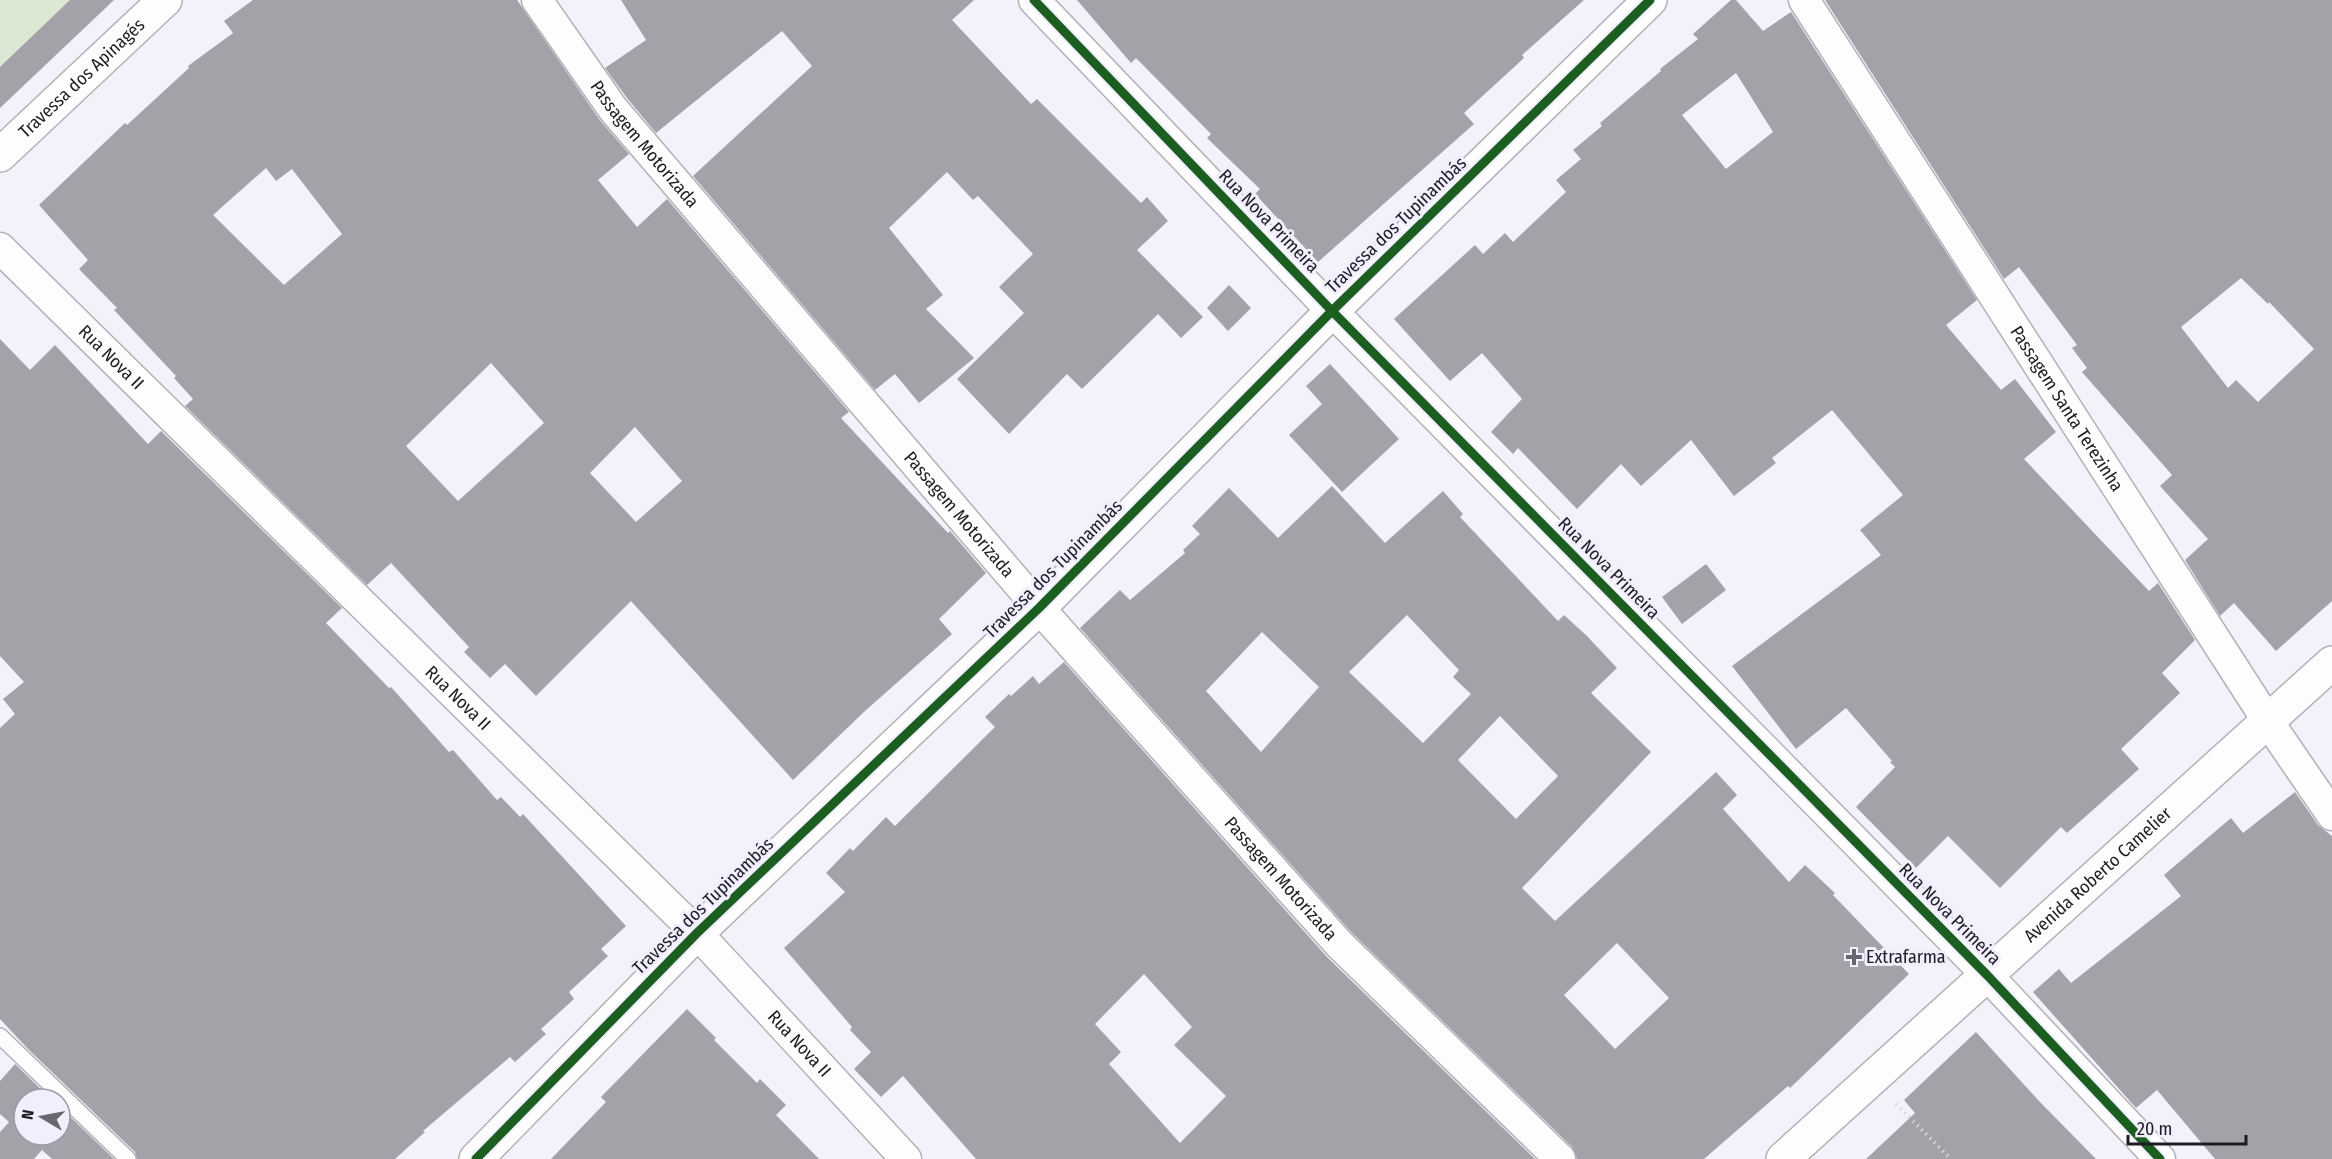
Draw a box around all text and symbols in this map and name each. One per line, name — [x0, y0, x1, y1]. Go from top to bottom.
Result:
street label: Travessa dos Apinagés — [14, 14, 149, 143]
street label: Passagem Motorizada — [586, 76, 704, 212]
street label: Travessa dos Tupinambás — [1321, 152, 1471, 298]
street label: Rua Nova Primeira — [1214, 165, 1324, 277]
street label: Rua Nova II — [74, 320, 149, 394]
street label: Passagem Santa Terezinha — [2006, 322, 2128, 496]
street label: Passagem Motorizada — [899, 447, 1019, 582]
street label: Travessa dos Tupinambás — [979, 495, 1127, 643]
street label: Rua Nova Primeira — [1553, 512, 1665, 624]
street label: Rua Nova II — [421, 661, 495, 735]
street label: Avenida Roberto Camelier — [2019, 802, 2176, 947]
street label: Passagem Motorizada — [1220, 812, 1342, 945]
street label: Travessa dos Tupinambás — [628, 833, 778, 979]
street label: Rua Nova Primeira — [1894, 858, 2006, 970]
place label: Extrafarma — [1866, 946, 1946, 968]
marker: Extrafarma — [1847, 950, 1861, 964]
street label: Rua Nova II — [763, 1006, 836, 1082]
north arrow — [12, 1087, 72, 1147]
text: N — [18, 1108, 38, 1121]
scale bar — [2128, 1108, 2246, 1146]
text: 20 m — [2137, 1118, 2172, 1140]

